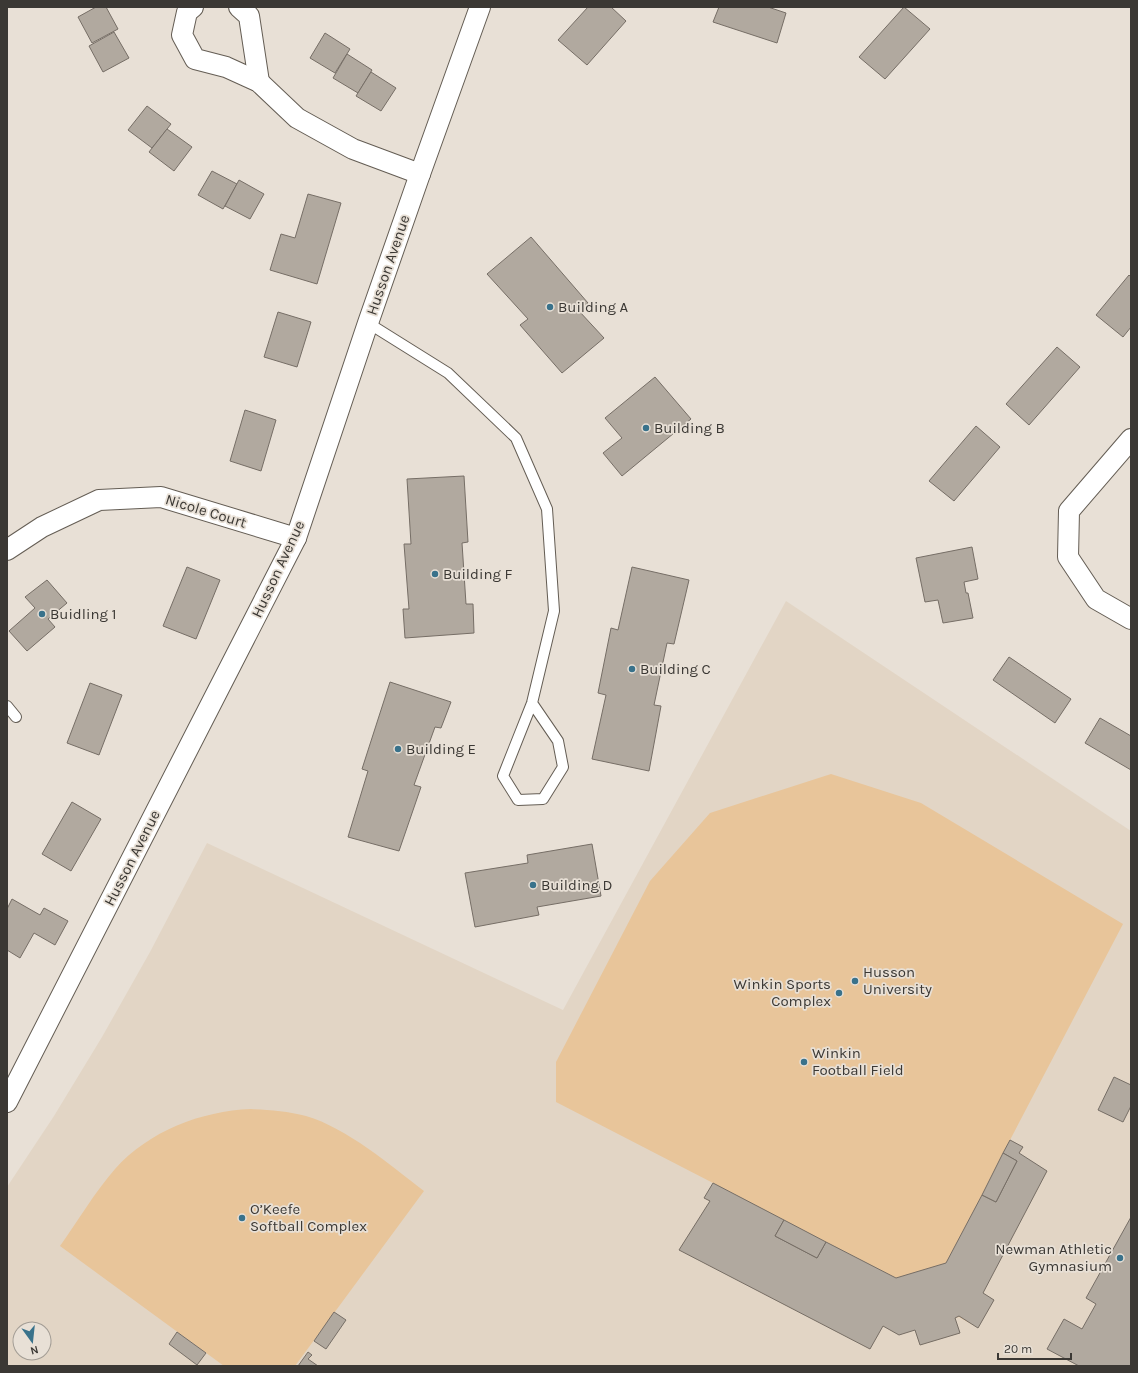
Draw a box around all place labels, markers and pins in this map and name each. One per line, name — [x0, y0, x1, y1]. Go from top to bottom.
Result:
place label: Building A — [558, 298, 629, 316]
marker: Building A — [545, 302, 555, 312]
place label: Building B — [654, 419, 725, 437]
marker: Building B — [641, 423, 651, 433]
place label: Building F — [443, 565, 513, 583]
marker: Building F — [430, 569, 440, 579]
place label: Buidling 1 — [50, 605, 116, 623]
marker: Buidling 1 — [37, 609, 47, 619]
place label: Building C — [640, 660, 711, 678]
marker: Building C — [627, 664, 637, 674]
place label: Building E — [406, 740, 476, 758]
marker: Building E — [393, 744, 403, 754]
place label: Building D — [541, 876, 612, 894]
marker: Building D — [528, 880, 538, 890]
place label: Husson University — [863, 963, 932, 998]
place label: Winkin Sports Complex — [734, 975, 831, 1010]
marker: Husson University — [850, 976, 860, 986]
marker: Winkin Sports Complex — [834, 988, 844, 998]
place label: Winkin Football Field — [812, 1044, 904, 1079]
marker: Winkin Football Field — [799, 1057, 809, 1067]
place label: O’Keefe Softball Complex — [250, 1200, 367, 1235]
marker: O’Keefe Softball Complex — [237, 1213, 247, 1223]
place label: Newman Athletic Gymnasium — [995, 1240, 1112, 1275]
marker: Newman Athletic Gymnasium — [1115, 1253, 1125, 1263]

